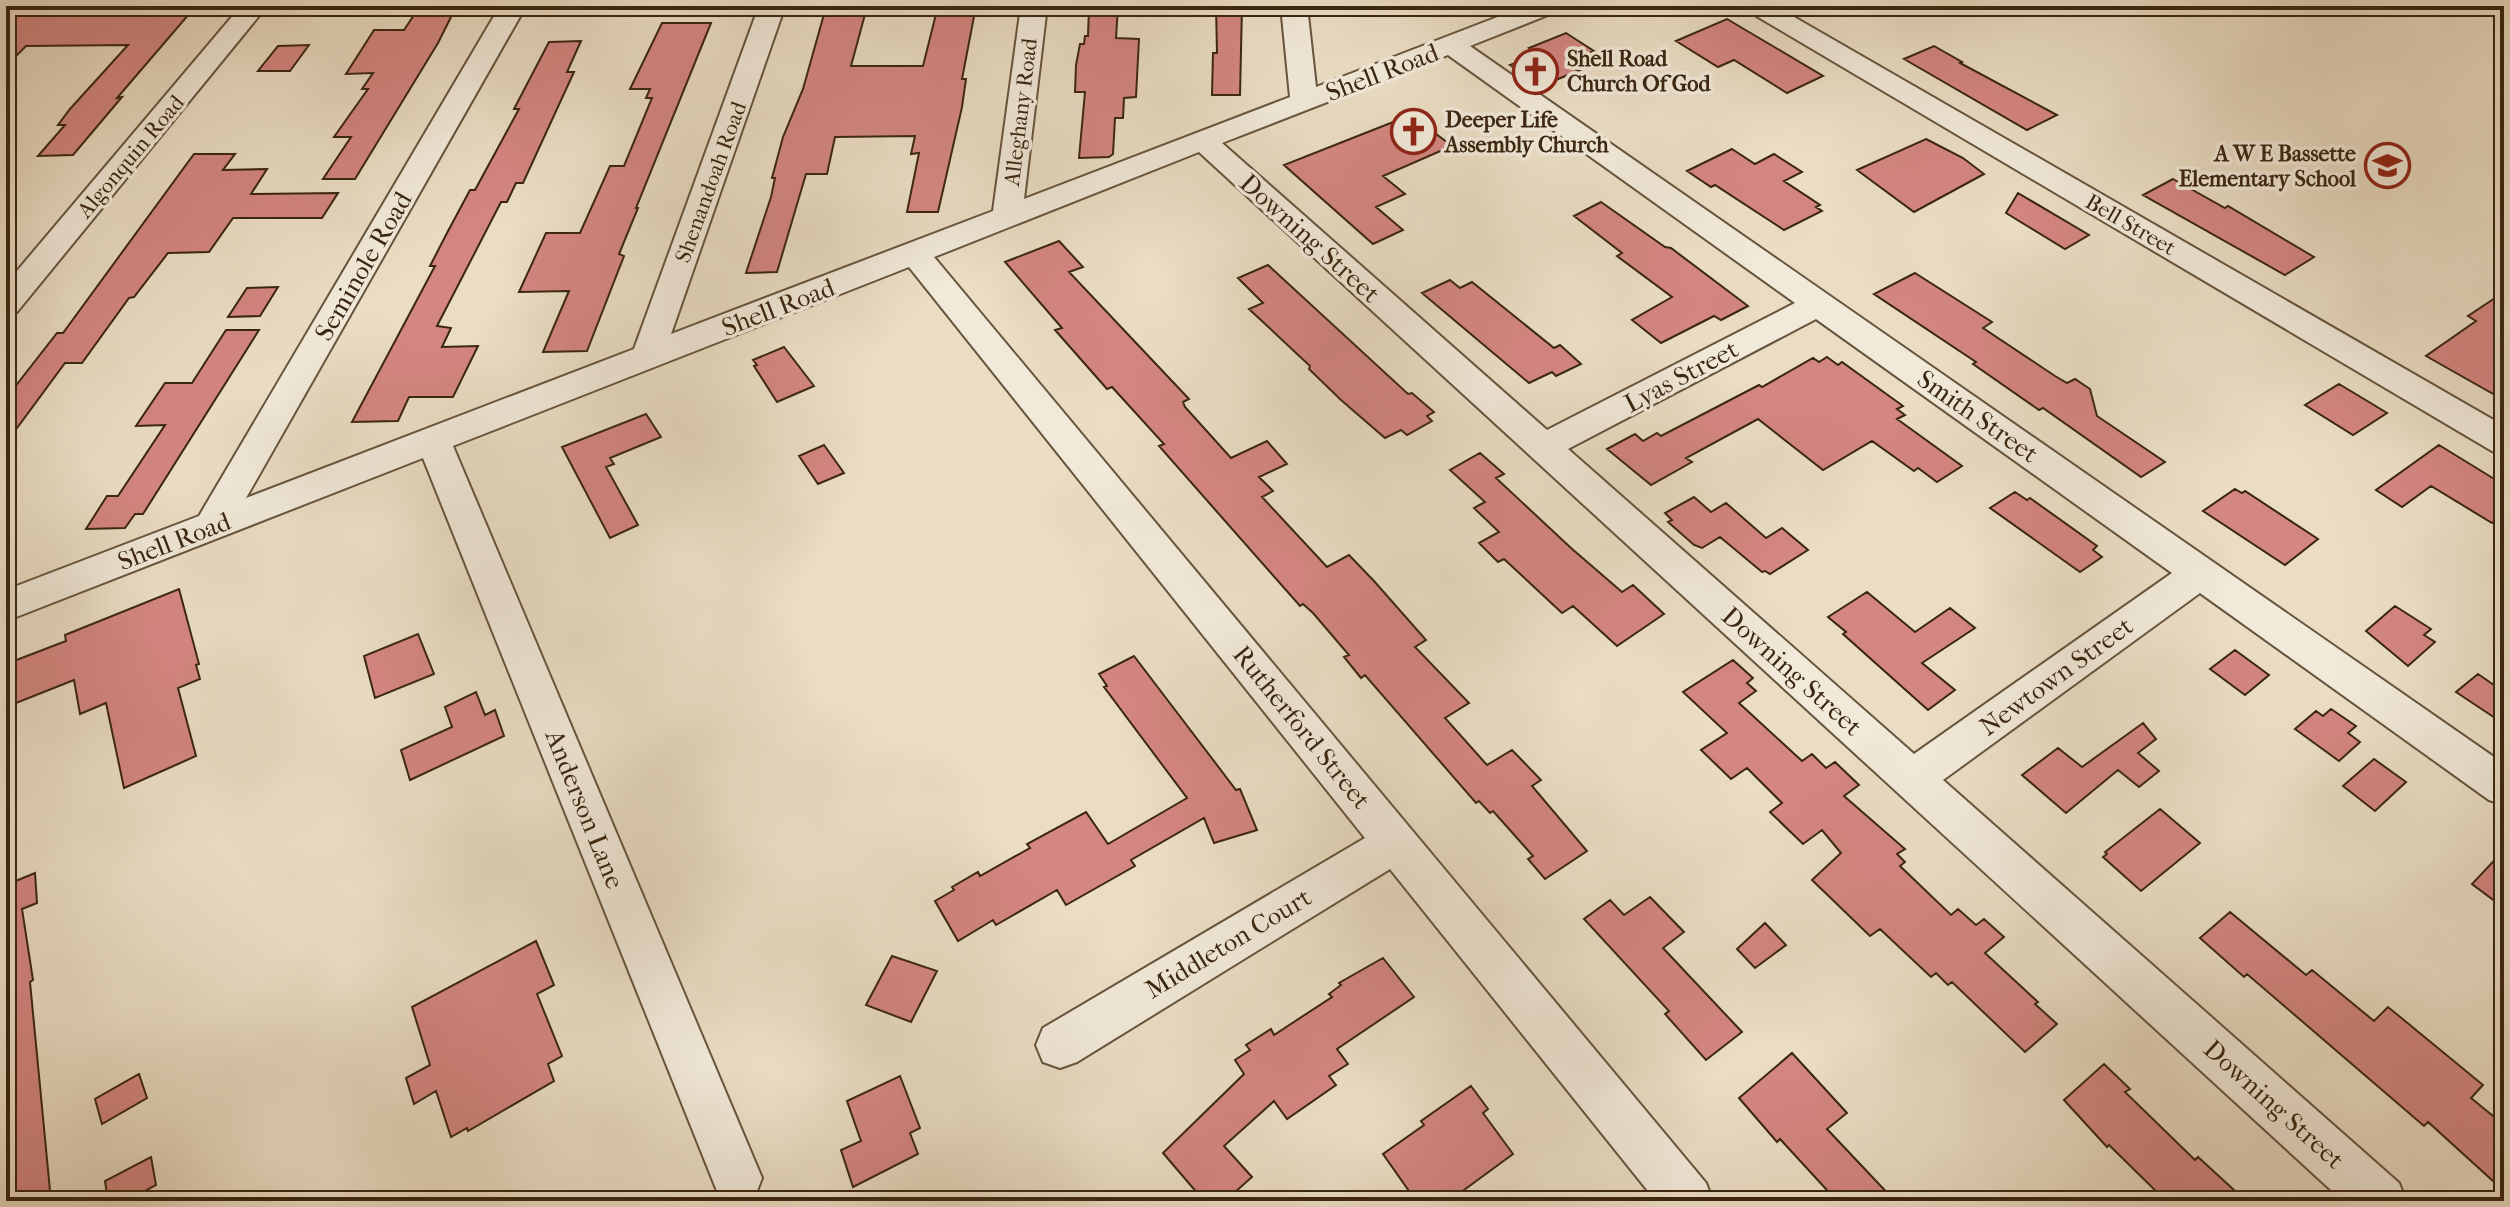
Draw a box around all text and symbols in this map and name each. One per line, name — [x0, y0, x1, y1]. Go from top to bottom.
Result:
street label: Alleghany Road — [999, 36, 1043, 189]
street label: Shell Road — [1321, 36, 1444, 108]
place label: Shell Road Church Of God — [1567, 46, 1711, 97]
church icon: Shell Road Church Of God — [1512, 47, 1560, 95]
street label: Algonquin Road — [71, 89, 190, 224]
street label: Shenandoah Road — [670, 97, 752, 266]
place label: Deeper Life Assembly Church — [1443, 107, 1609, 158]
church icon: Deeper Life Assembly Church — [1390, 108, 1438, 156]
place label: A W E Bassette Elementary School — [2179, 141, 2357, 192]
school or university icon: A W E Bassette Elementary School — [2363, 142, 2411, 190]
street label: Downing Street — [1233, 167, 1387, 310]
street label: Seminole Road — [308, 186, 419, 346]
street label: Bell Street — [2081, 189, 2180, 261]
street label: Shell Road — [717, 271, 840, 343]
street label: Lyas Street — [1619, 333, 1744, 419]
street label: Smith Street — [1911, 363, 2045, 470]
street label: Shell Road — [113, 505, 236, 577]
street label: Downing Street — [1715, 600, 1869, 743]
street label: Newtown Street — [1974, 610, 2140, 742]
street label: Rutherford Street — [1226, 639, 1377, 816]
street label: Anderson Lane — [538, 724, 631, 893]
street label: Middleton Court — [1140, 881, 1317, 1005]
street label: Downing Street — [2197, 1033, 2351, 1176]

